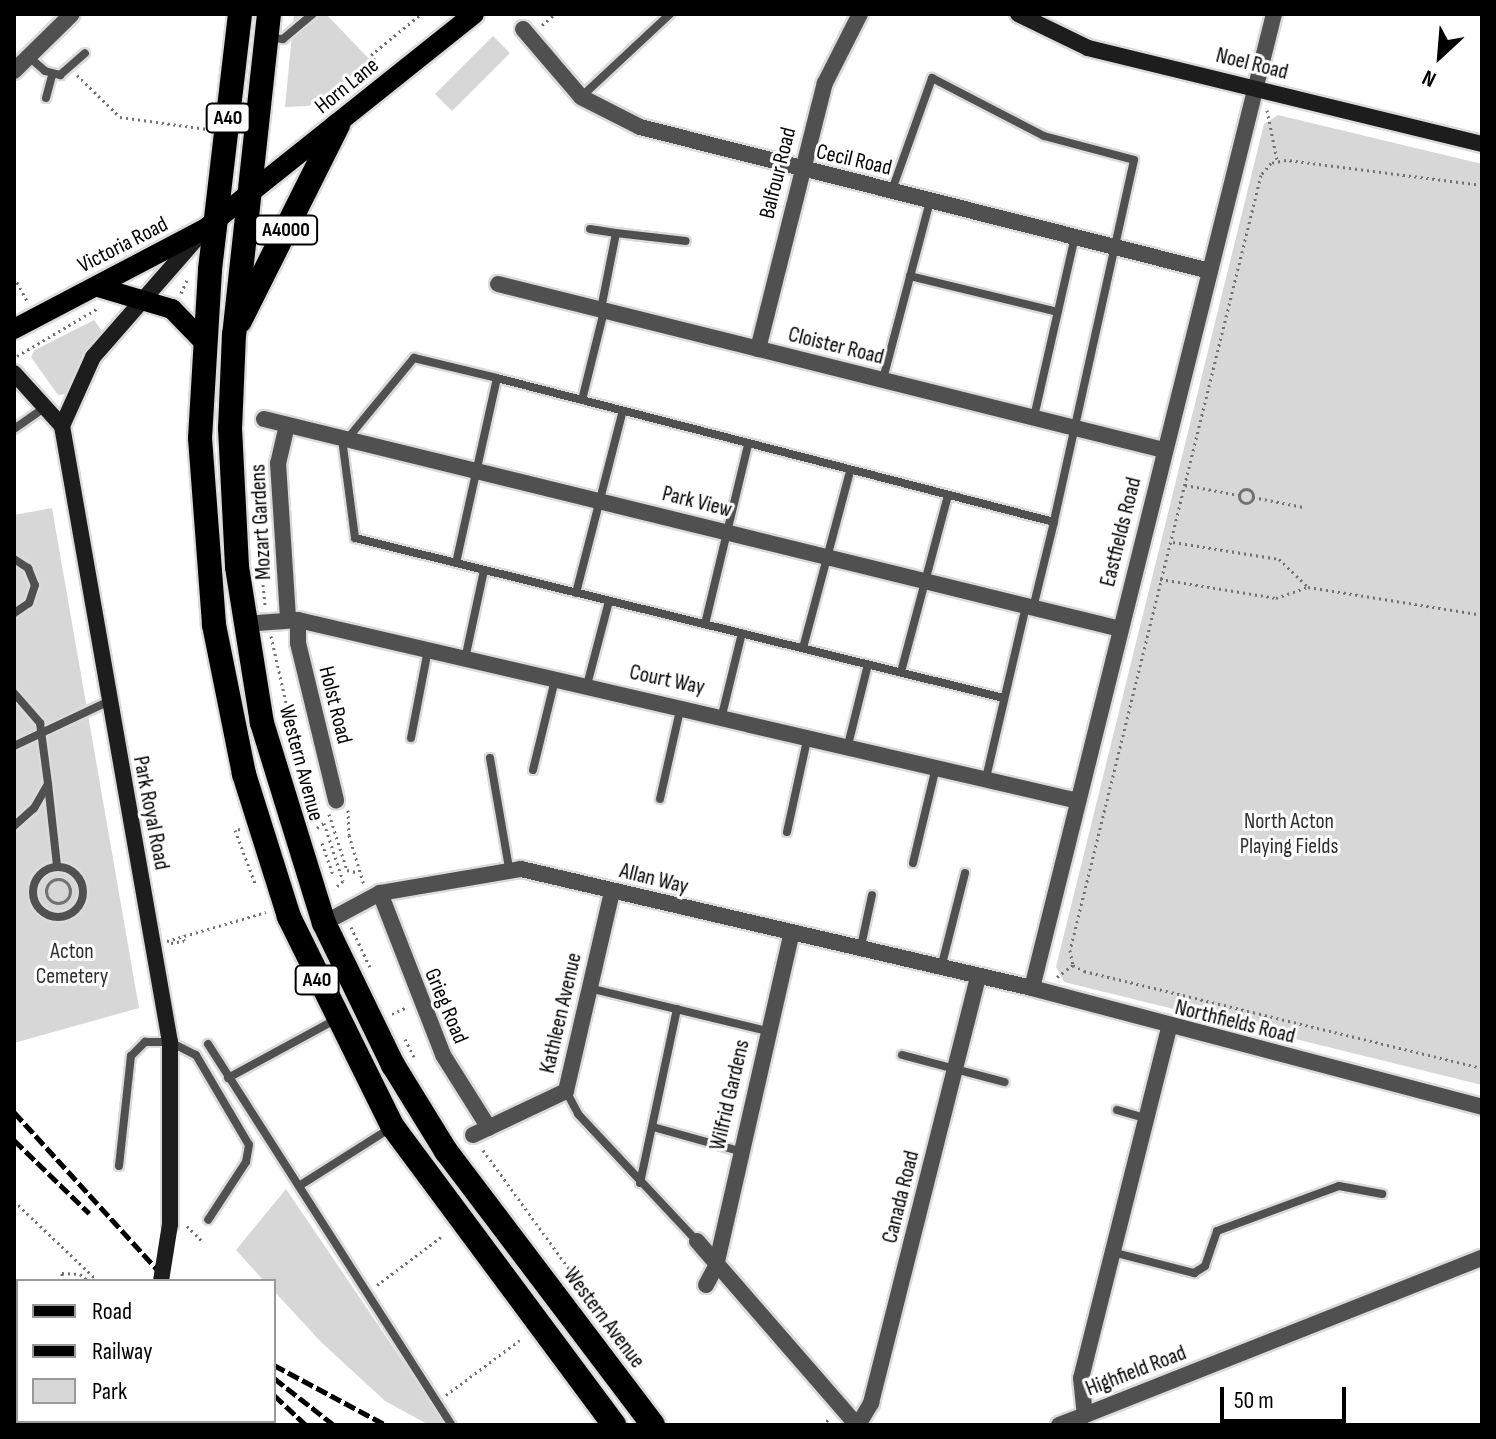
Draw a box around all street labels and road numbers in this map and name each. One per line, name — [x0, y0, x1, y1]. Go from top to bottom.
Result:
street label: Noel Road — [1213, 42, 1291, 86]
street label: Horn Lane — [310, 52, 384, 120]
road number: A40 — [204, 102, 252, 134]
street label: Balfour Road — [754, 125, 802, 221]
street label: Cecil Road — [814, 139, 894, 181]
street label: Victoria Road — [74, 211, 172, 279]
road number: A4000 — [254, 214, 318, 246]
street label: Cloister Road — [785, 321, 887, 371]
street label: Mozart Gardens — [245, 463, 277, 581]
street label: Eastfields Road — [1095, 475, 1147, 589]
street label: Park View — [659, 481, 735, 523]
street label: Court Way — [627, 659, 707, 701]
street label: Holst Road — [313, 663, 357, 747]
street label: Western Avenue — [273, 702, 329, 824]
street label: Park Royal Road — [127, 754, 175, 872]
street label: Allan Way — [617, 858, 691, 900]
street label: Kathleen Avenue — [534, 950, 588, 1076]
road number: A40 — [293, 964, 341, 996]
street label: Grieg Road — [418, 964, 474, 1048]
street label: Northfields Road — [1172, 994, 1298, 1050]
street label: Wilfrid Gardens — [704, 1037, 756, 1153]
street label: Canada Road — [877, 1148, 925, 1246]
street label: Western Avenue — [558, 1263, 650, 1373]
street label: Highfield Road — [1082, 1340, 1190, 1402]

